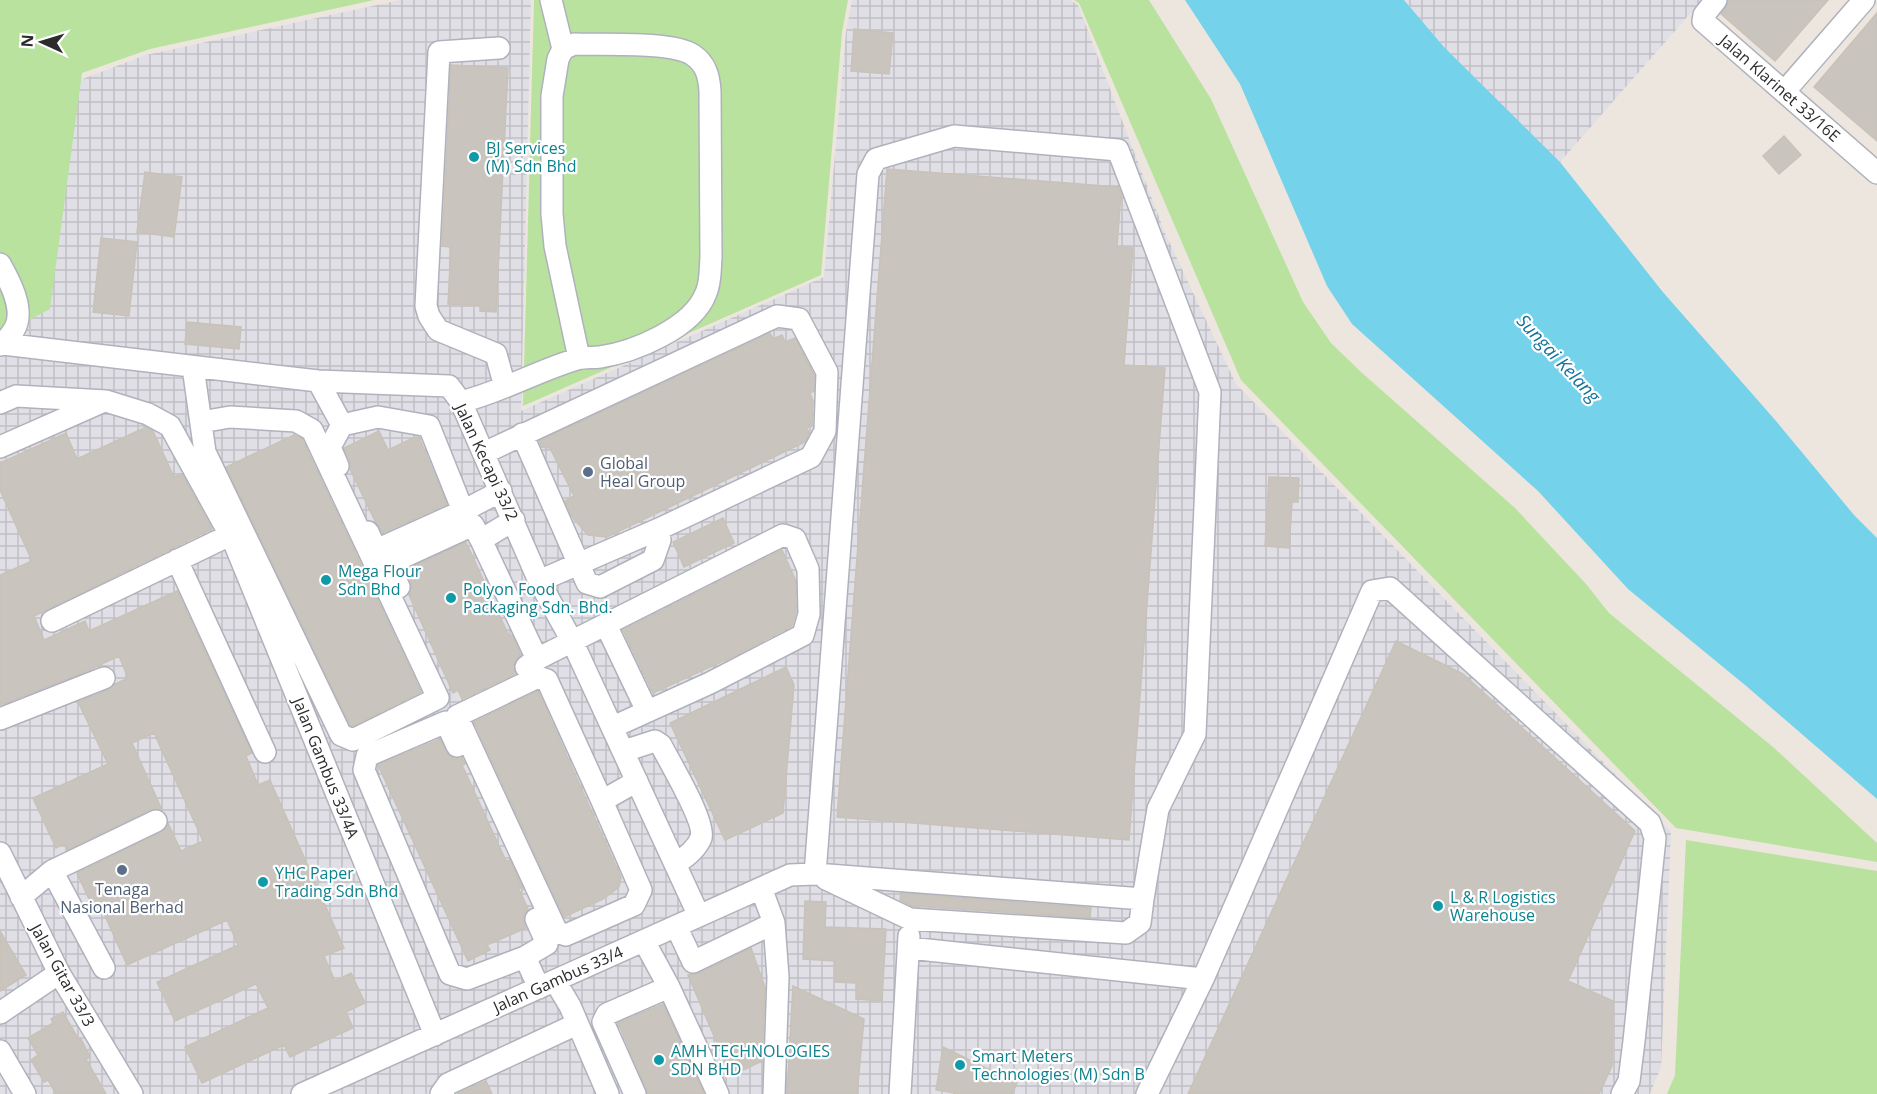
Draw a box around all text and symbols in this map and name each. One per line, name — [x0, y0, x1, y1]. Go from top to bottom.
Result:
north arrow — [12, 12, 72, 72]
street label: Jalan Klarinet 33/16E — [1713, 28, 1845, 147]
text: N — [16, 34, 38, 48]
place label: BJ Services (M) Sdn Bhd — [486, 137, 576, 177]
marker: BJ Services (M) Sdn Bhd — [467, 150, 481, 164]
water label: Sungai Kelang — [1512, 309, 1606, 408]
street label: Jalan Kecapi 33/2 — [449, 398, 524, 524]
place label: Global Heal Group — [600, 452, 685, 492]
marker: Global Heal Group — [581, 465, 595, 479]
place label: Mega Flour Sdn Bhd — [338, 560, 422, 600]
marker: Mega Flour Sdn Bhd — [319, 573, 333, 587]
place label: Polyon Food Packaging Sdn. Bhd. — [463, 578, 613, 618]
marker: Polyon Food Packaging Sdn. Bhd. — [444, 591, 458, 605]
street label: Jalan Gambus 33/4A — [287, 692, 365, 843]
place label: YHC Paper Trading Sdn Bhd — [275, 862, 398, 902]
marker: Tenaga Nasional Berhad — [115, 863, 129, 877]
marker: YHC Paper Trading Sdn Bhd — [256, 875, 270, 889]
place label: Tenaga Nasional Berhad — [60, 878, 184, 918]
place label: L & R Logistics Warehouse — [1450, 886, 1556, 926]
marker: L & R Logistics Warehouse — [1431, 899, 1445, 913]
street label: Jalan Gitar 33/3 — [25, 918, 100, 1030]
street label: Jalan Gambus 33/4 — [488, 940, 626, 1018]
place label: AMH TECHNOLOGIES SDN BHD — [671, 1040, 830, 1080]
place label: Smart Meters Technologies (M) Sdn B — [972, 1045, 1145, 1085]
marker: AMH TECHNOLOGIES SDN BHD — [652, 1053, 666, 1067]
marker: Smart Meters Technologies (M) Sdn B — [953, 1058, 967, 1072]

